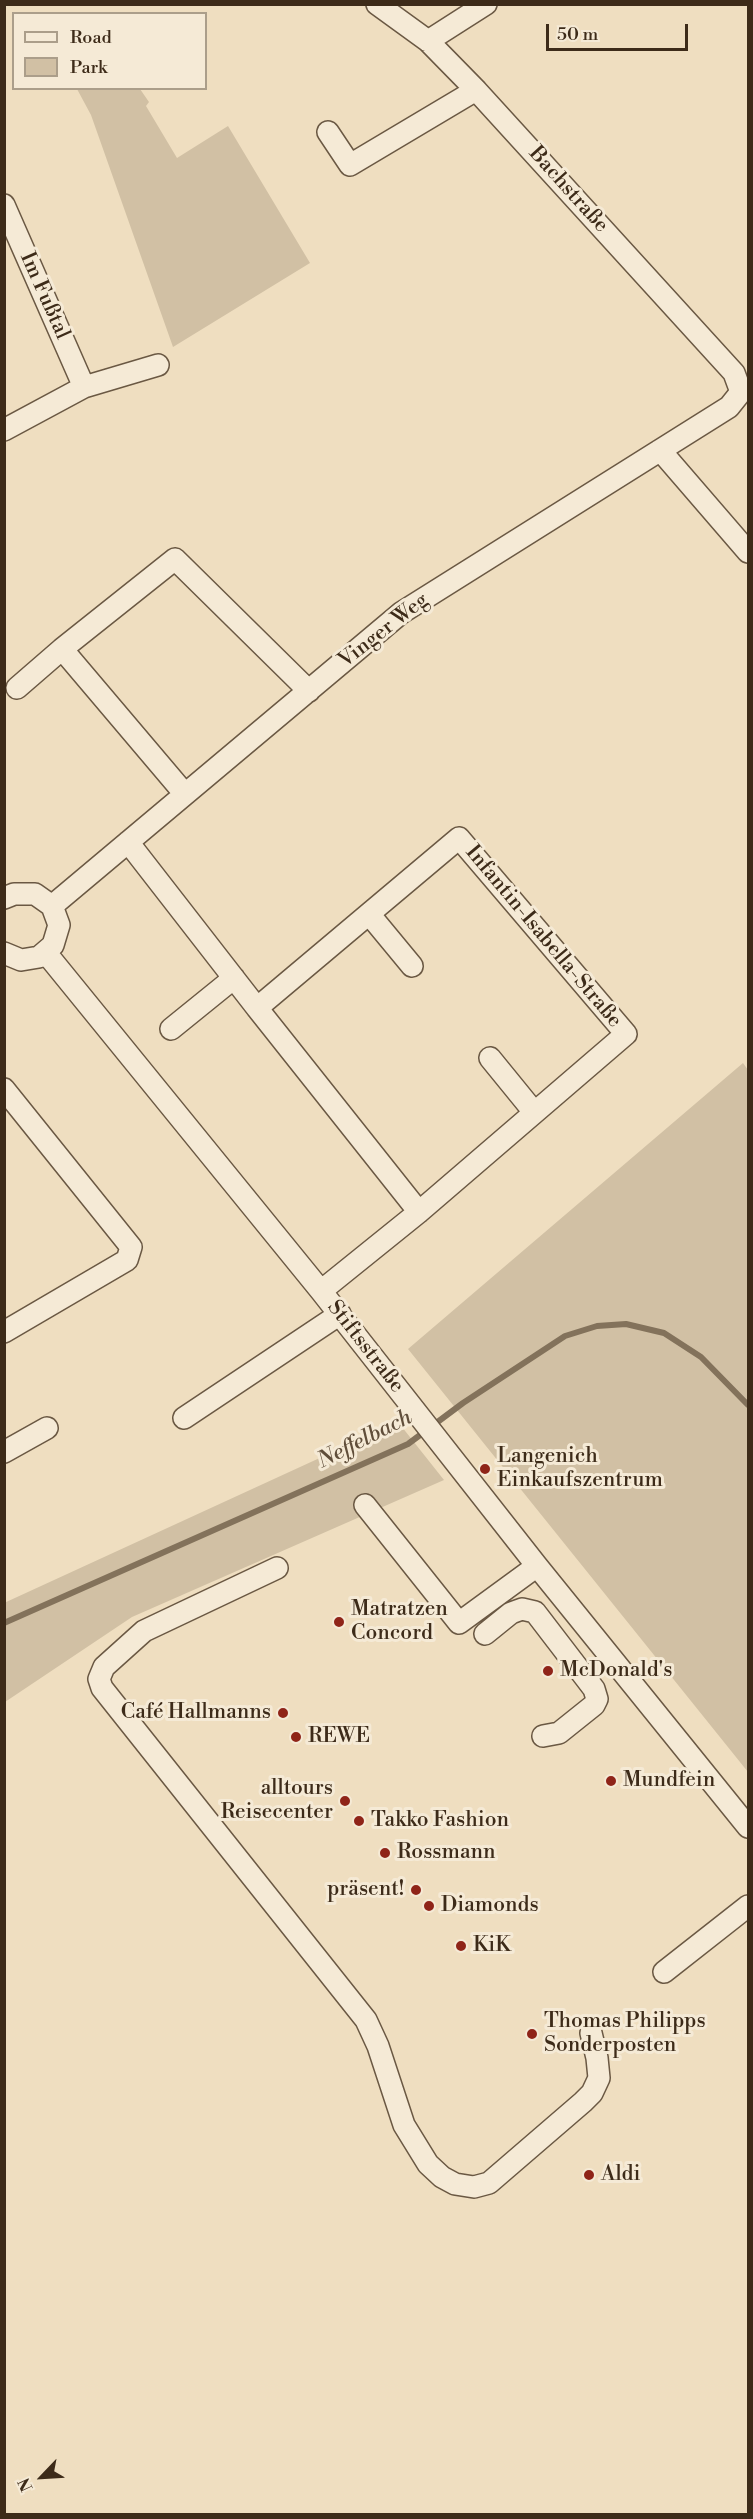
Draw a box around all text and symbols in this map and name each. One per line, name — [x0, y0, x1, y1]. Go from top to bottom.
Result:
legend — [12, 12, 207, 90]
scale bar — [549, 12, 692, 50]
text: 50 m — [557, 23, 598, 46]
text: Road — [70, 26, 112, 49]
text: Park — [70, 56, 107, 79]
street label: Bachstraße — [523, 142, 613, 238]
street label: Im Fußtal — [14, 249, 74, 343]
street label: Vinger Weg — [334, 588, 434, 674]
street label: Infantin-Isabella-Straße — [459, 841, 627, 1033]
street label: Stiftsstraße — [321, 1296, 409, 1398]
water label: Neffelbach — [313, 1405, 417, 1475]
place label: Langenich Einkaufszentrum — [497, 1444, 663, 1494]
marker: Langenich Einkaufszentrum — [478, 1462, 492, 1476]
place label: Matratzen Concord — [351, 1597, 448, 1647]
marker: Matratzen Concord — [332, 1615, 346, 1629]
place label: McDonald's — [560, 1658, 672, 1684]
marker: McDonald's — [541, 1664, 555, 1678]
place label: Café Hallmanns — [121, 1700, 271, 1726]
marker: Café Hallmanns — [276, 1706, 290, 1720]
place label: REWE — [308, 1724, 370, 1750]
marker: REWE — [289, 1730, 303, 1744]
place label: Mundfein — [623, 1768, 715, 1794]
marker: Mundfein — [604, 1774, 618, 1788]
place label: alltours Reisecenter — [221, 1776, 333, 1826]
marker: alltours Reisecenter — [338, 1794, 352, 1808]
place label: Takko Fashion — [371, 1808, 509, 1834]
marker: Takko Fashion — [352, 1814, 366, 1828]
place label: Rossmann — [397, 1840, 496, 1866]
marker: Rossmann — [378, 1846, 392, 1860]
place label: präsent! — [327, 1877, 404, 1903]
marker: präsent! — [409, 1883, 423, 1897]
place label: Diamonds — [441, 1893, 539, 1919]
marker: Diamonds — [422, 1899, 436, 1913]
place label: KiK — [473, 1933, 511, 1959]
marker: KiK — [454, 1939, 468, 1953]
place label: Thomas Philipps Sonderposten — [544, 2009, 706, 2059]
marker: Thomas Philipps Sonderposten — [525, 2027, 539, 2041]
place label: Aldi — [601, 2162, 640, 2188]
marker: Aldi — [582, 2168, 596, 2182]
north arrow — [12, 2447, 72, 2507]
text: N — [14, 2475, 37, 2495]

